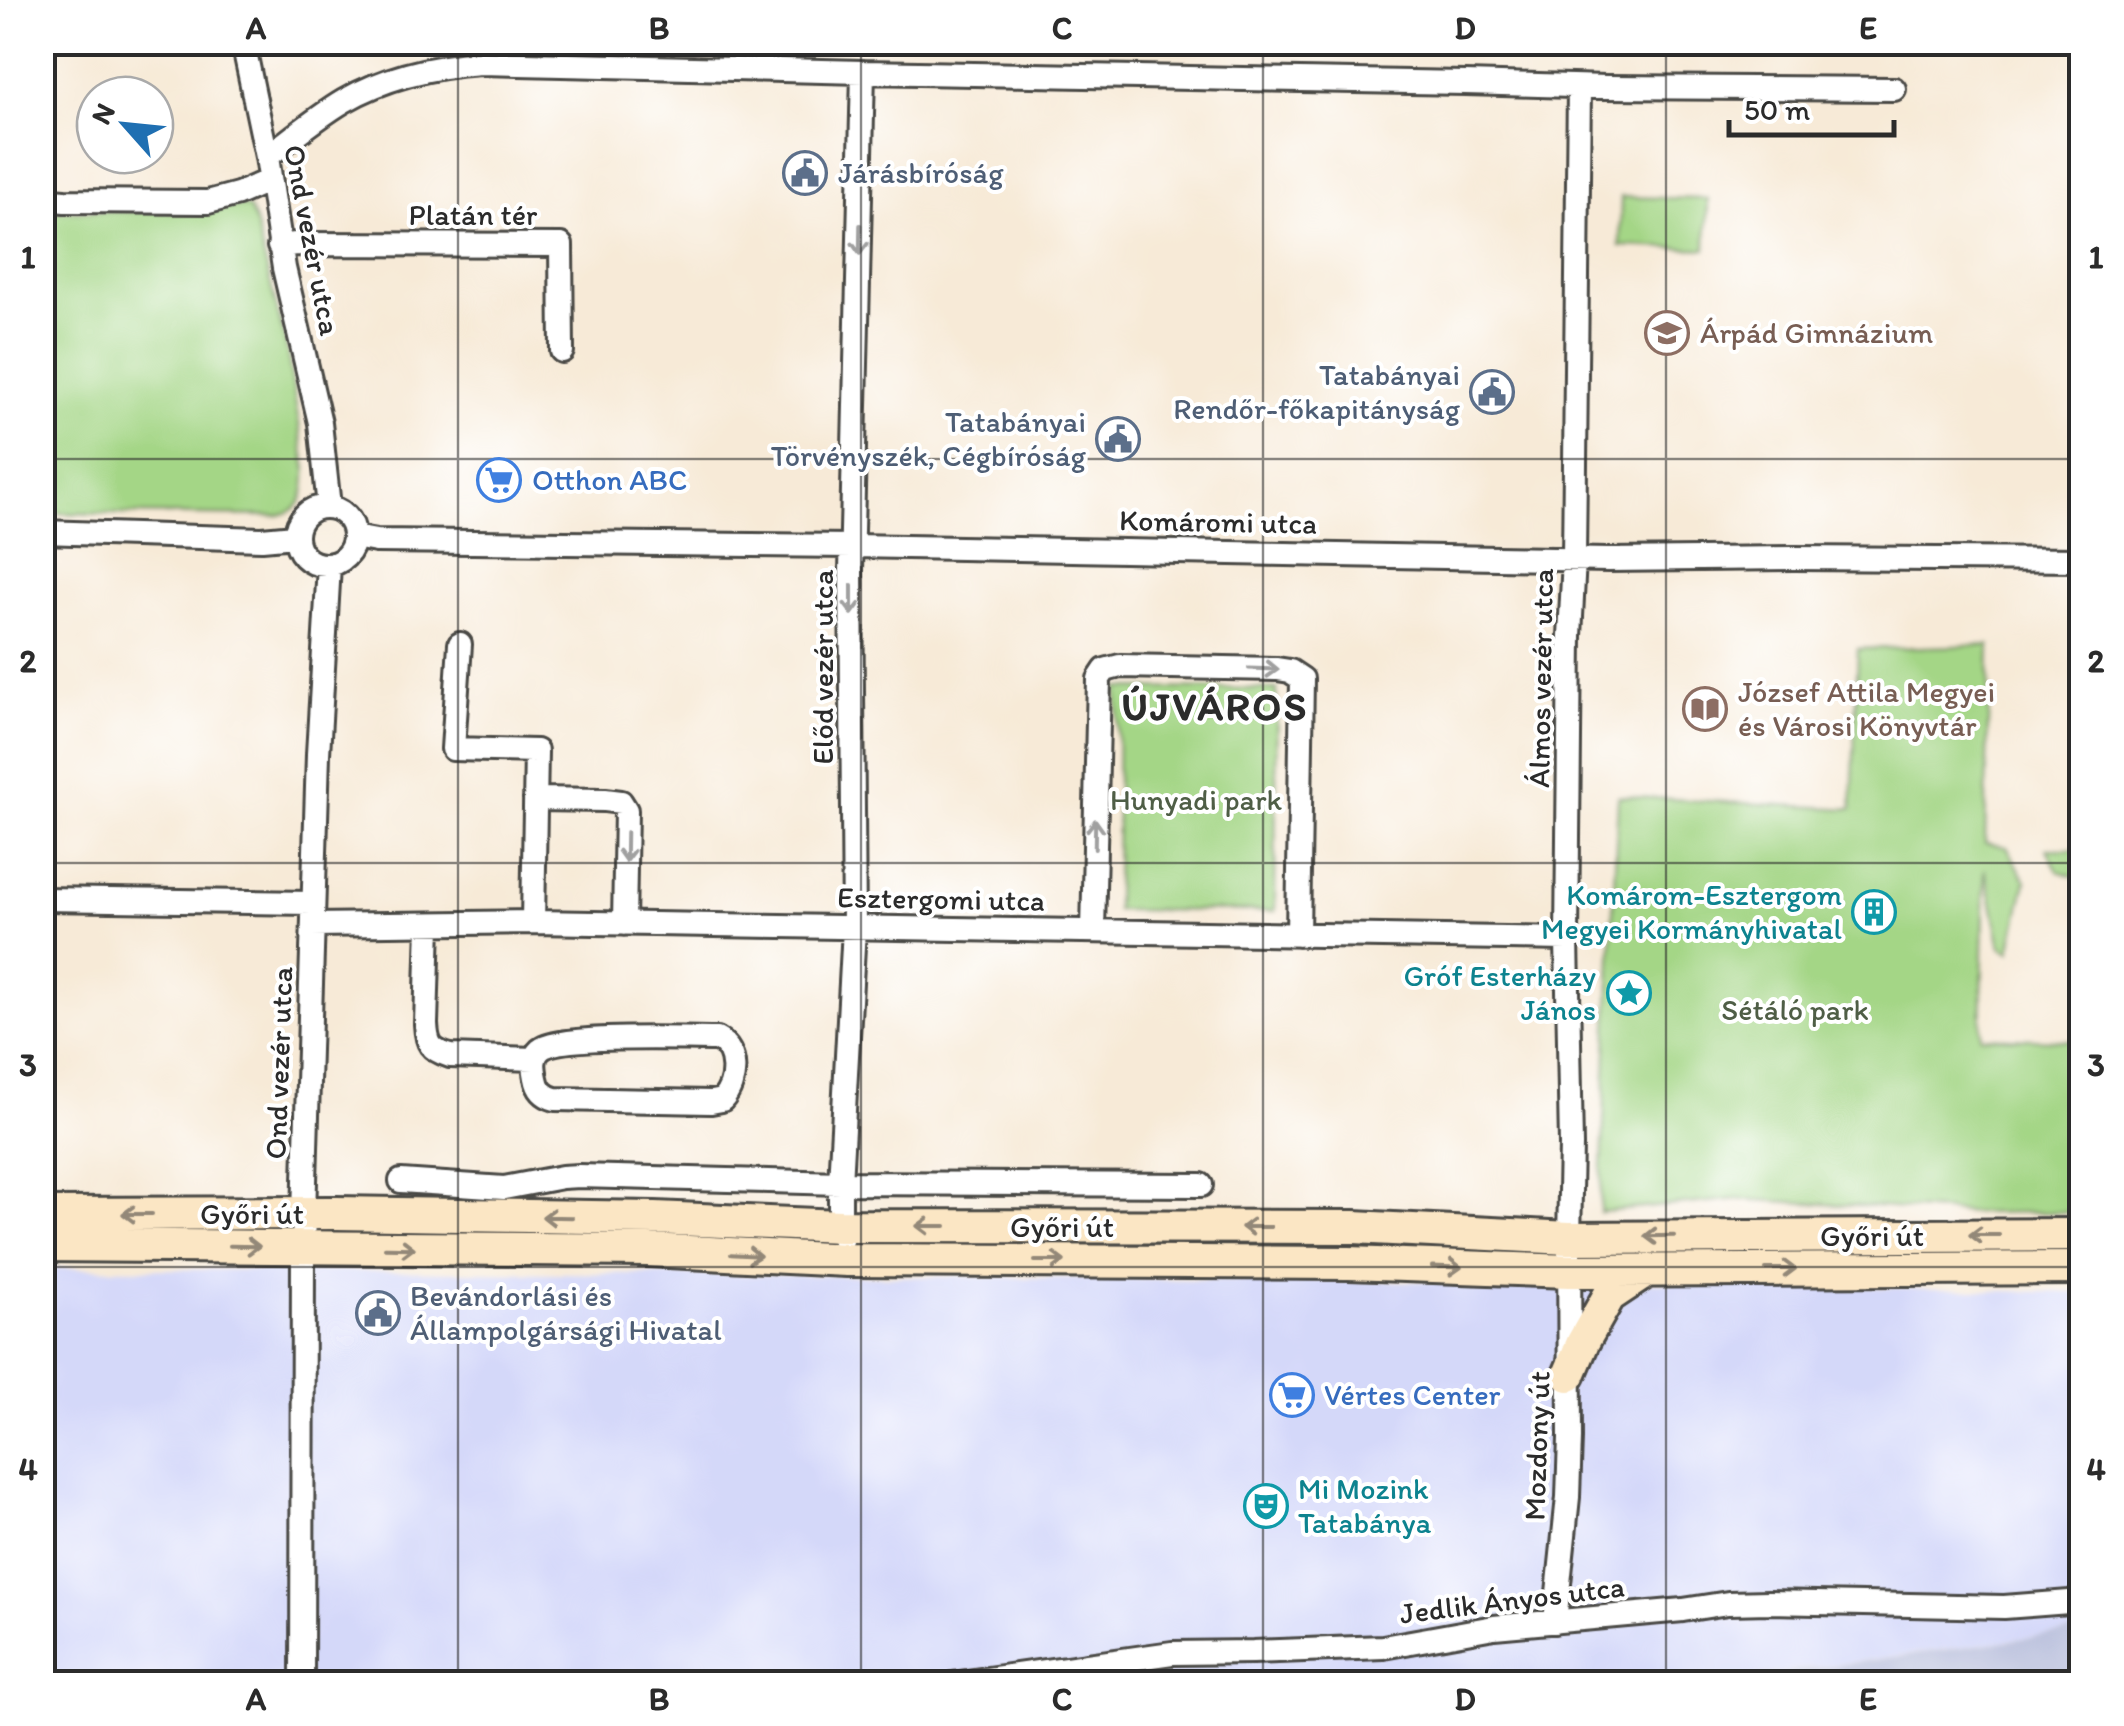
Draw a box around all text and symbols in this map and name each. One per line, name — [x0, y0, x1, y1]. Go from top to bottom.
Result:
text: A — [245, 9, 267, 47]
text: B — [649, 9, 669, 47]
text: C — [1052, 9, 1072, 47]
text: D — [1454, 9, 1476, 47]
text: E — [1859, 9, 1877, 47]
north arrow — [75, 75, 175, 175]
scale bar — [1729, 75, 1894, 137]
text: 50 m — [1744, 91, 1810, 128]
text: N — [83, 98, 122, 130]
street label: Ond vezér utca — [276, 142, 349, 339]
public building icon: Járásbíróság — [782, 150, 828, 196]
place label: Járásbíróság — [838, 154, 1004, 191]
street label: Platán tér — [409, 196, 538, 233]
one-way arrow — [850, 222, 870, 255]
text: 1 — [21, 238, 36, 276]
text: 1 — [2089, 238, 2104, 276]
school or university icon: Árpád Gimnázium — [1644, 310, 1690, 356]
place label: Árpád Gimnázium — [1700, 314, 1933, 351]
place label: Tatabányai Rendőr-főkapitányság — [1173, 356, 1461, 427]
public building icon: Tatabányai Rendőr-főkapitányság — [1469, 369, 1515, 415]
place label: Tatabányai Törvényszék, Cégbíróság — [771, 403, 1087, 474]
public building icon: Tatabányai Törvényszék, Cégbíróság — [1095, 416, 1141, 462]
supermarket icon: Otthon ABC — [476, 457, 522, 503]
place label: Otthon ABC — [532, 461, 687, 498]
street label: Komáromi utca — [1119, 501, 1317, 542]
street label: Álmos vezér utca — [1520, 568, 1561, 788]
street label: Előd vezér utca — [804, 569, 841, 765]
one-way arrow — [842, 583, 861, 615]
text: 2 — [20, 642, 37, 680]
text: 2 — [2088, 642, 2105, 680]
one-way arrow — [1247, 659, 1279, 678]
place label: József Attila Megyei és Városi Könyvtár — [1738, 673, 1995, 744]
district label: ÚJVÁROS — [1121, 682, 1309, 730]
library icon: József Attila Megyei és Városi Könyvtár — [1682, 686, 1728, 732]
park label: Hunyadi park — [1110, 781, 1283, 818]
one-way arrow — [1085, 818, 1104, 851]
one-way arrow — [616, 831, 635, 863]
place label: Komárom-Esztergom Megyei Kormányhivatal — [1541, 876, 1842, 947]
street label: Esztergomi utca — [837, 878, 1045, 919]
building icon: Komárom-Esztergom Megyei Kormányhivatal — [1851, 889, 1897, 935]
place label: Gróf Esterházy János — [1403, 957, 1596, 1028]
street label: Ond vezér utca — [257, 965, 300, 1160]
place icon: Gróf Esterházy János — [1606, 970, 1652, 1016]
park label: Sétáló park — [1721, 991, 1869, 1028]
text: 3 — [19, 1046, 37, 1084]
text: 3 — [2087, 1046, 2105, 1084]
street label: Győri út — [200, 1195, 304, 1232]
one-way arrow — [122, 1204, 154, 1224]
one-way arrow — [542, 1207, 574, 1226]
street label: Győri út — [1010, 1208, 1114, 1245]
one-way arrow — [916, 1216, 948, 1236]
street label: Győri út — [1820, 1217, 1924, 1254]
one-way arrow — [1241, 1218, 1274, 1236]
one-way arrow — [1644, 1226, 1676, 1246]
one-way arrow — [1969, 1226, 2002, 1244]
one-way arrow — [228, 1236, 260, 1256]
one-way arrow — [384, 1238, 416, 1258]
one-way arrow — [729, 1246, 761, 1265]
one-way arrow — [1032, 1252, 1065, 1270]
one-way arrow — [1430, 1257, 1462, 1276]
one-way arrow — [1764, 1260, 1796, 1278]
place label: Bevándorlási és Állampolgársági Hivatal — [410, 1277, 722, 1348]
public building icon: Bevándorlási és Állampolgársági Hivatal — [355, 1290, 401, 1336]
street label: Mozdony út — [1515, 1371, 1558, 1521]
supermarket icon: Vértes Center — [1269, 1372, 1315, 1418]
place label: Vértes Center — [1324, 1376, 1501, 1413]
text: 4 — [18, 1450, 38, 1488]
text: 4 — [2086, 1450, 2106, 1488]
place label: Mi Mozink Tatabánya — [1298, 1470, 1432, 1541]
theatre icon: Mi Mozink Tatabánya — [1243, 1483, 1289, 1529]
street label: Jedlik Ányos utca — [1398, 1567, 1627, 1632]
text: A — [245, 1680, 267, 1718]
text: B — [649, 1680, 669, 1718]
text: C — [1052, 1680, 1072, 1718]
text: D — [1454, 1680, 1476, 1718]
text: E — [1859, 1680, 1877, 1718]

